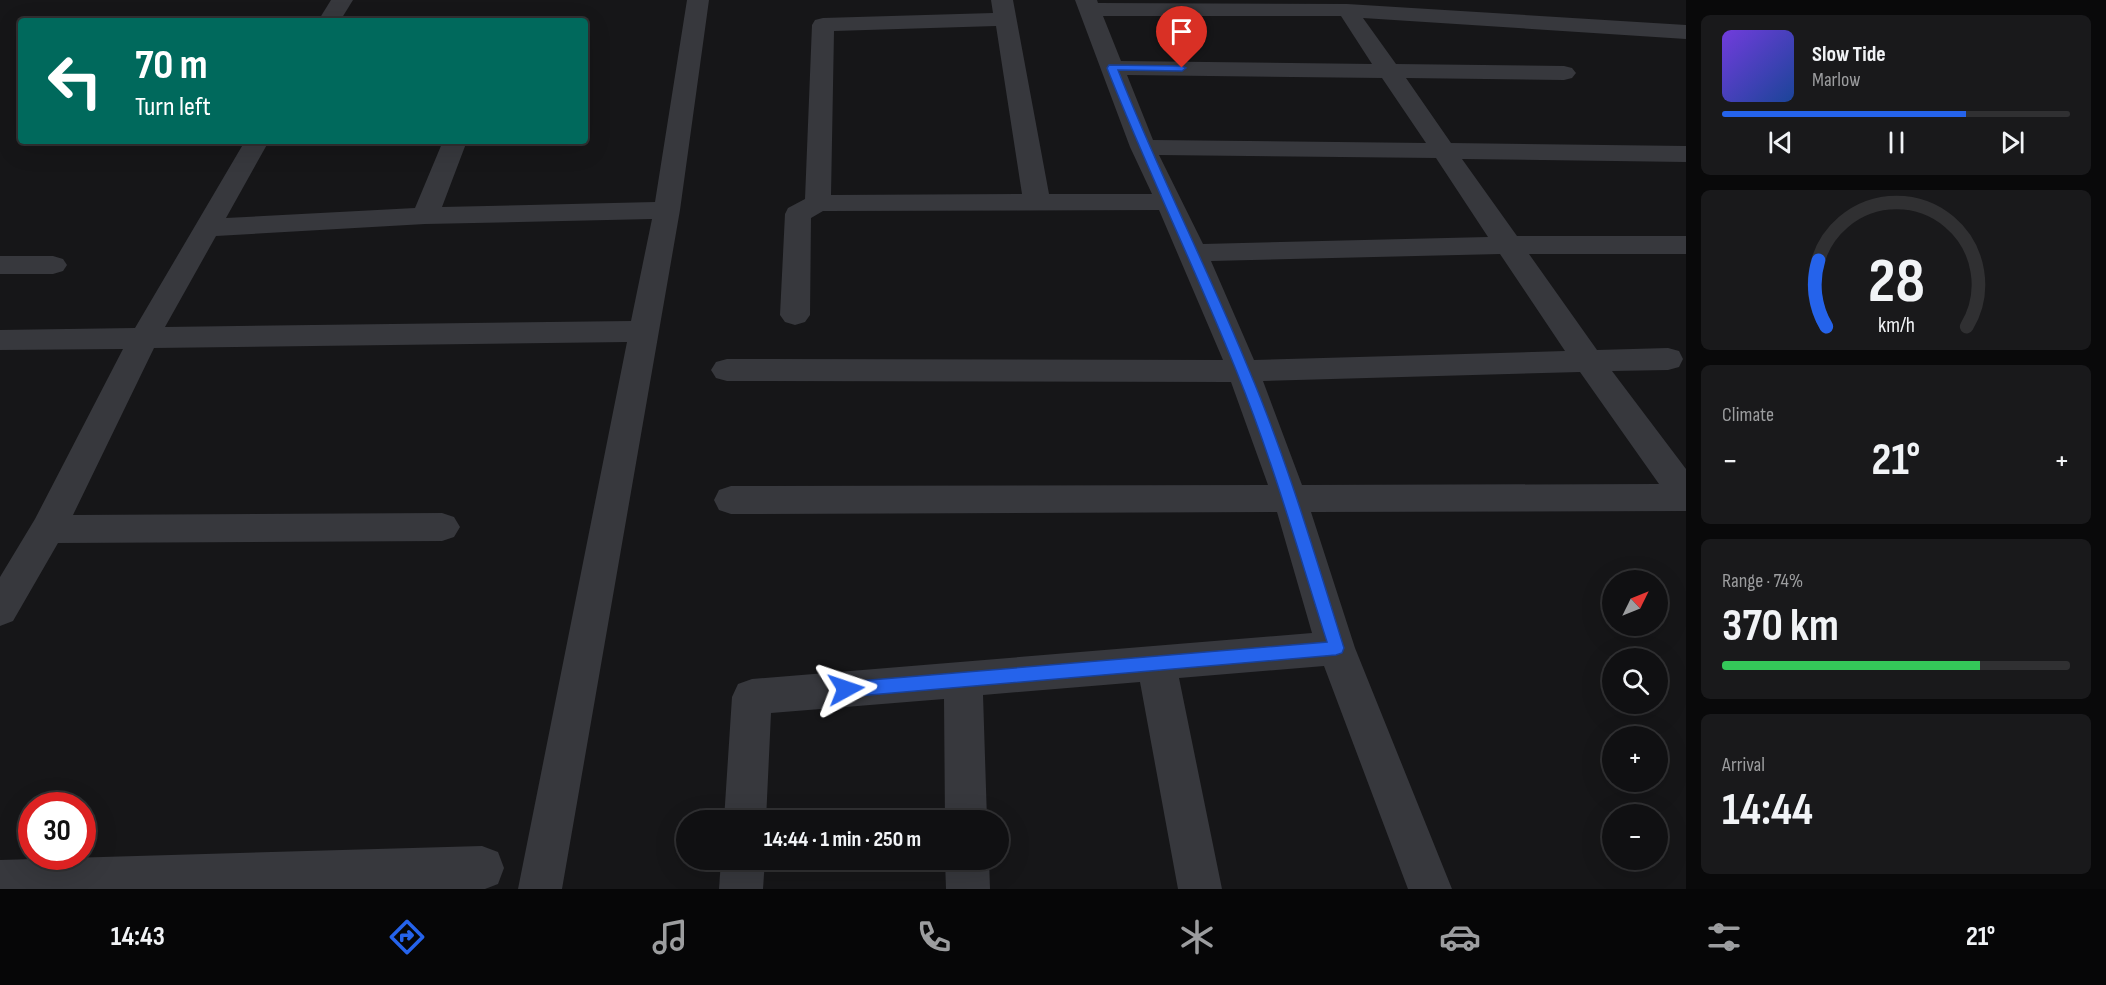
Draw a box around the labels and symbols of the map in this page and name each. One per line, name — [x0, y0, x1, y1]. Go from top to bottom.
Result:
pin — [1156, 6, 1207, 68]
north arrow — [1602, 570, 1668, 636]
position arrow — [814, 657, 878, 721]
speed limit sign: 30 — [18, 792, 96, 870]

